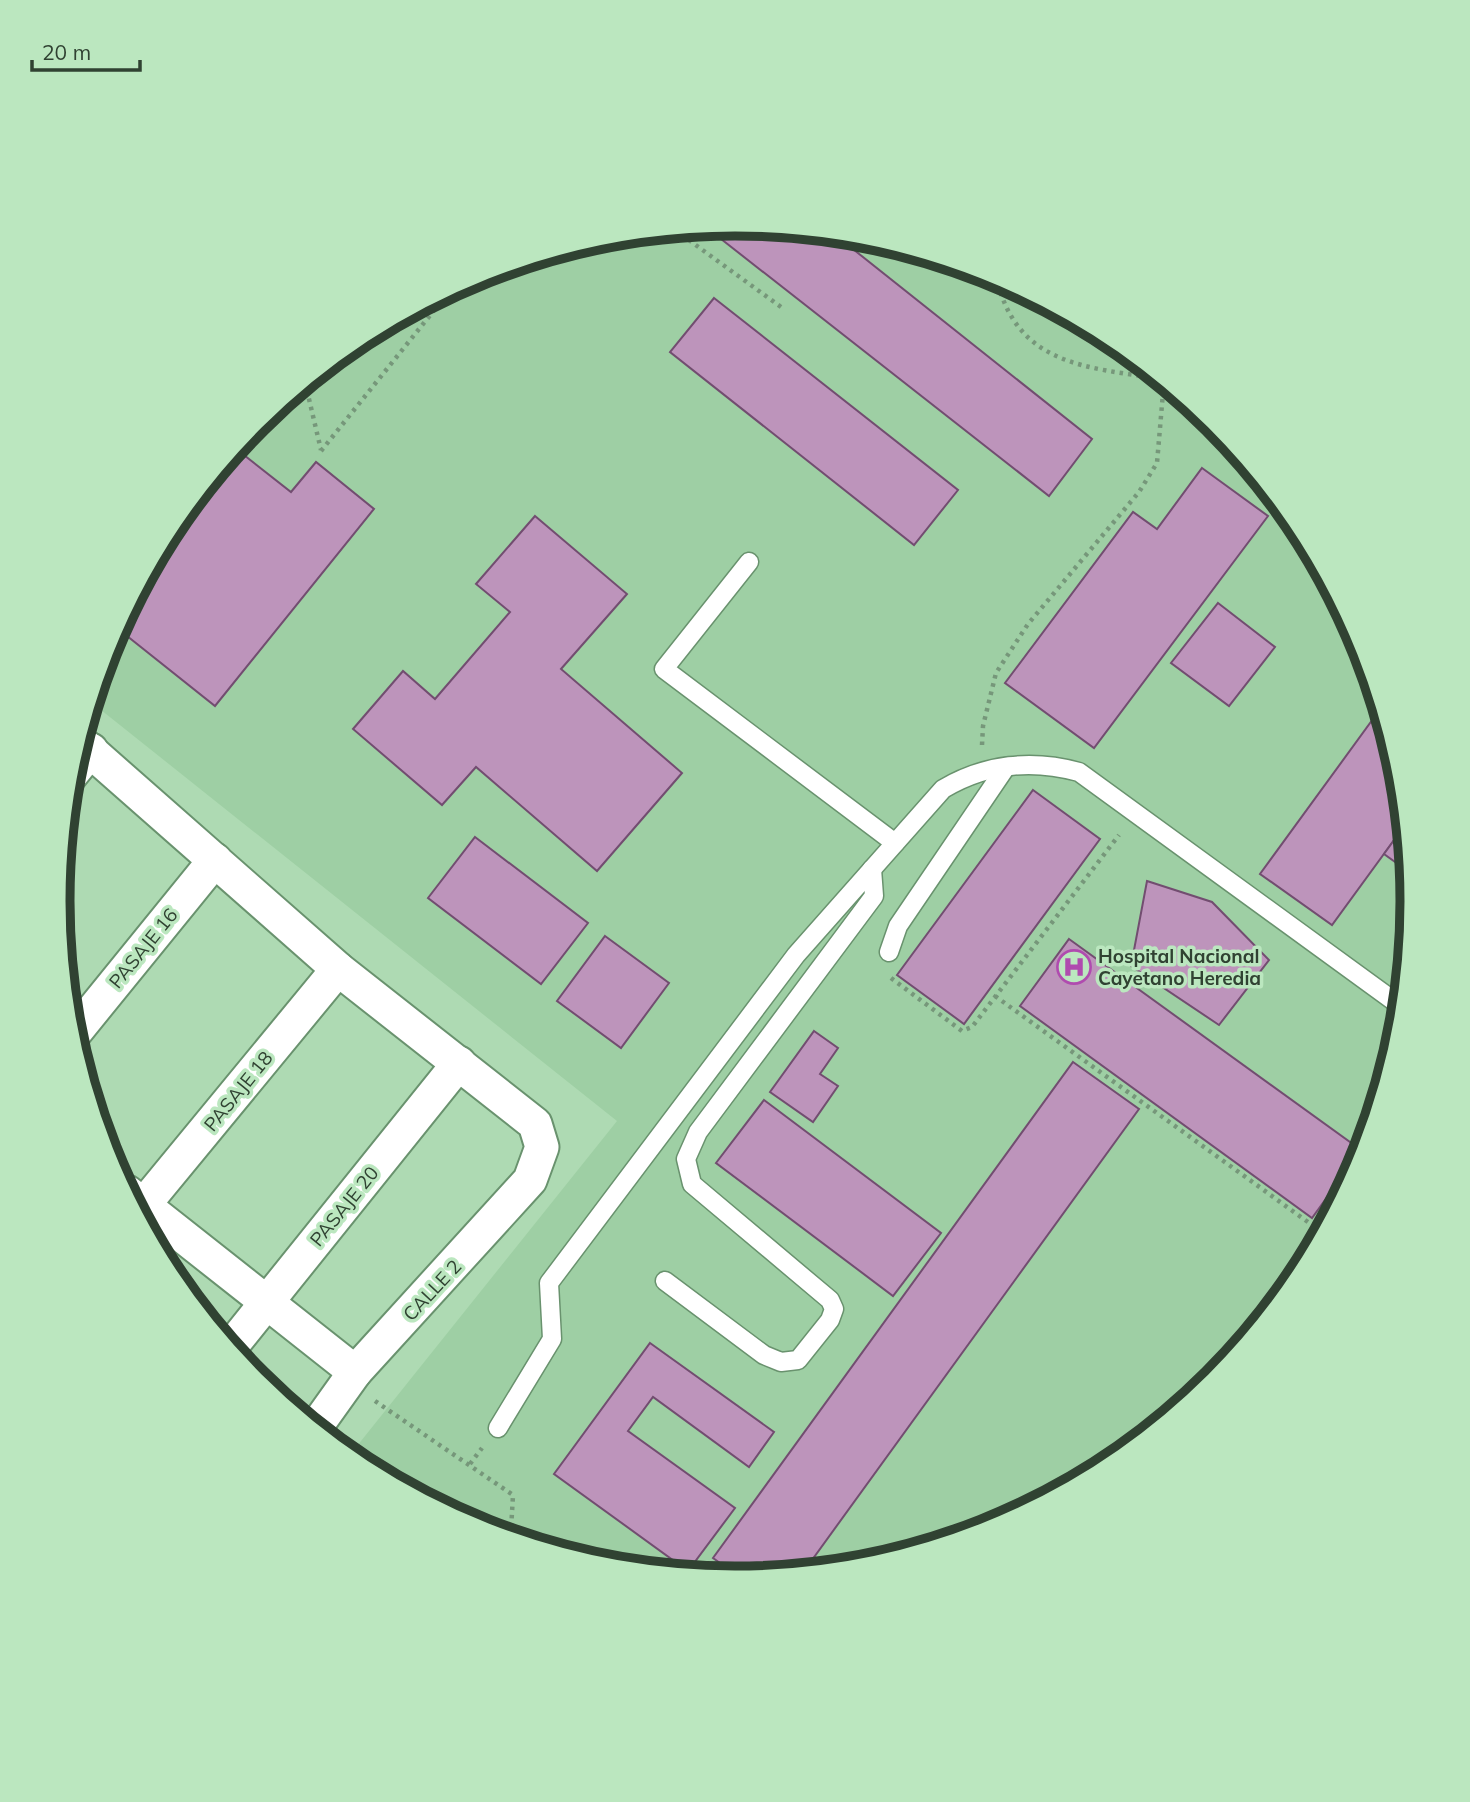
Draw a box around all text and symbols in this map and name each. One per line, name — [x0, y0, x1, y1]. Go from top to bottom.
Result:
scale bar — [32, 28, 140, 72]
text: 20 m — [42, 39, 91, 65]
street label: PASAJE 16 — [103, 903, 183, 993]
place label: Hospital Nacional Cayetano Heredia — [1098, 944, 1261, 990]
hospital icon: Hospital Nacional Cayetano Heredia — [1055, 948, 1093, 986]
street label: PASAJE 18 — [198, 1046, 278, 1136]
street label: PASAJE 20 — [304, 1161, 384, 1251]
street label: CALLE 2 — [398, 1254, 466, 1326]

